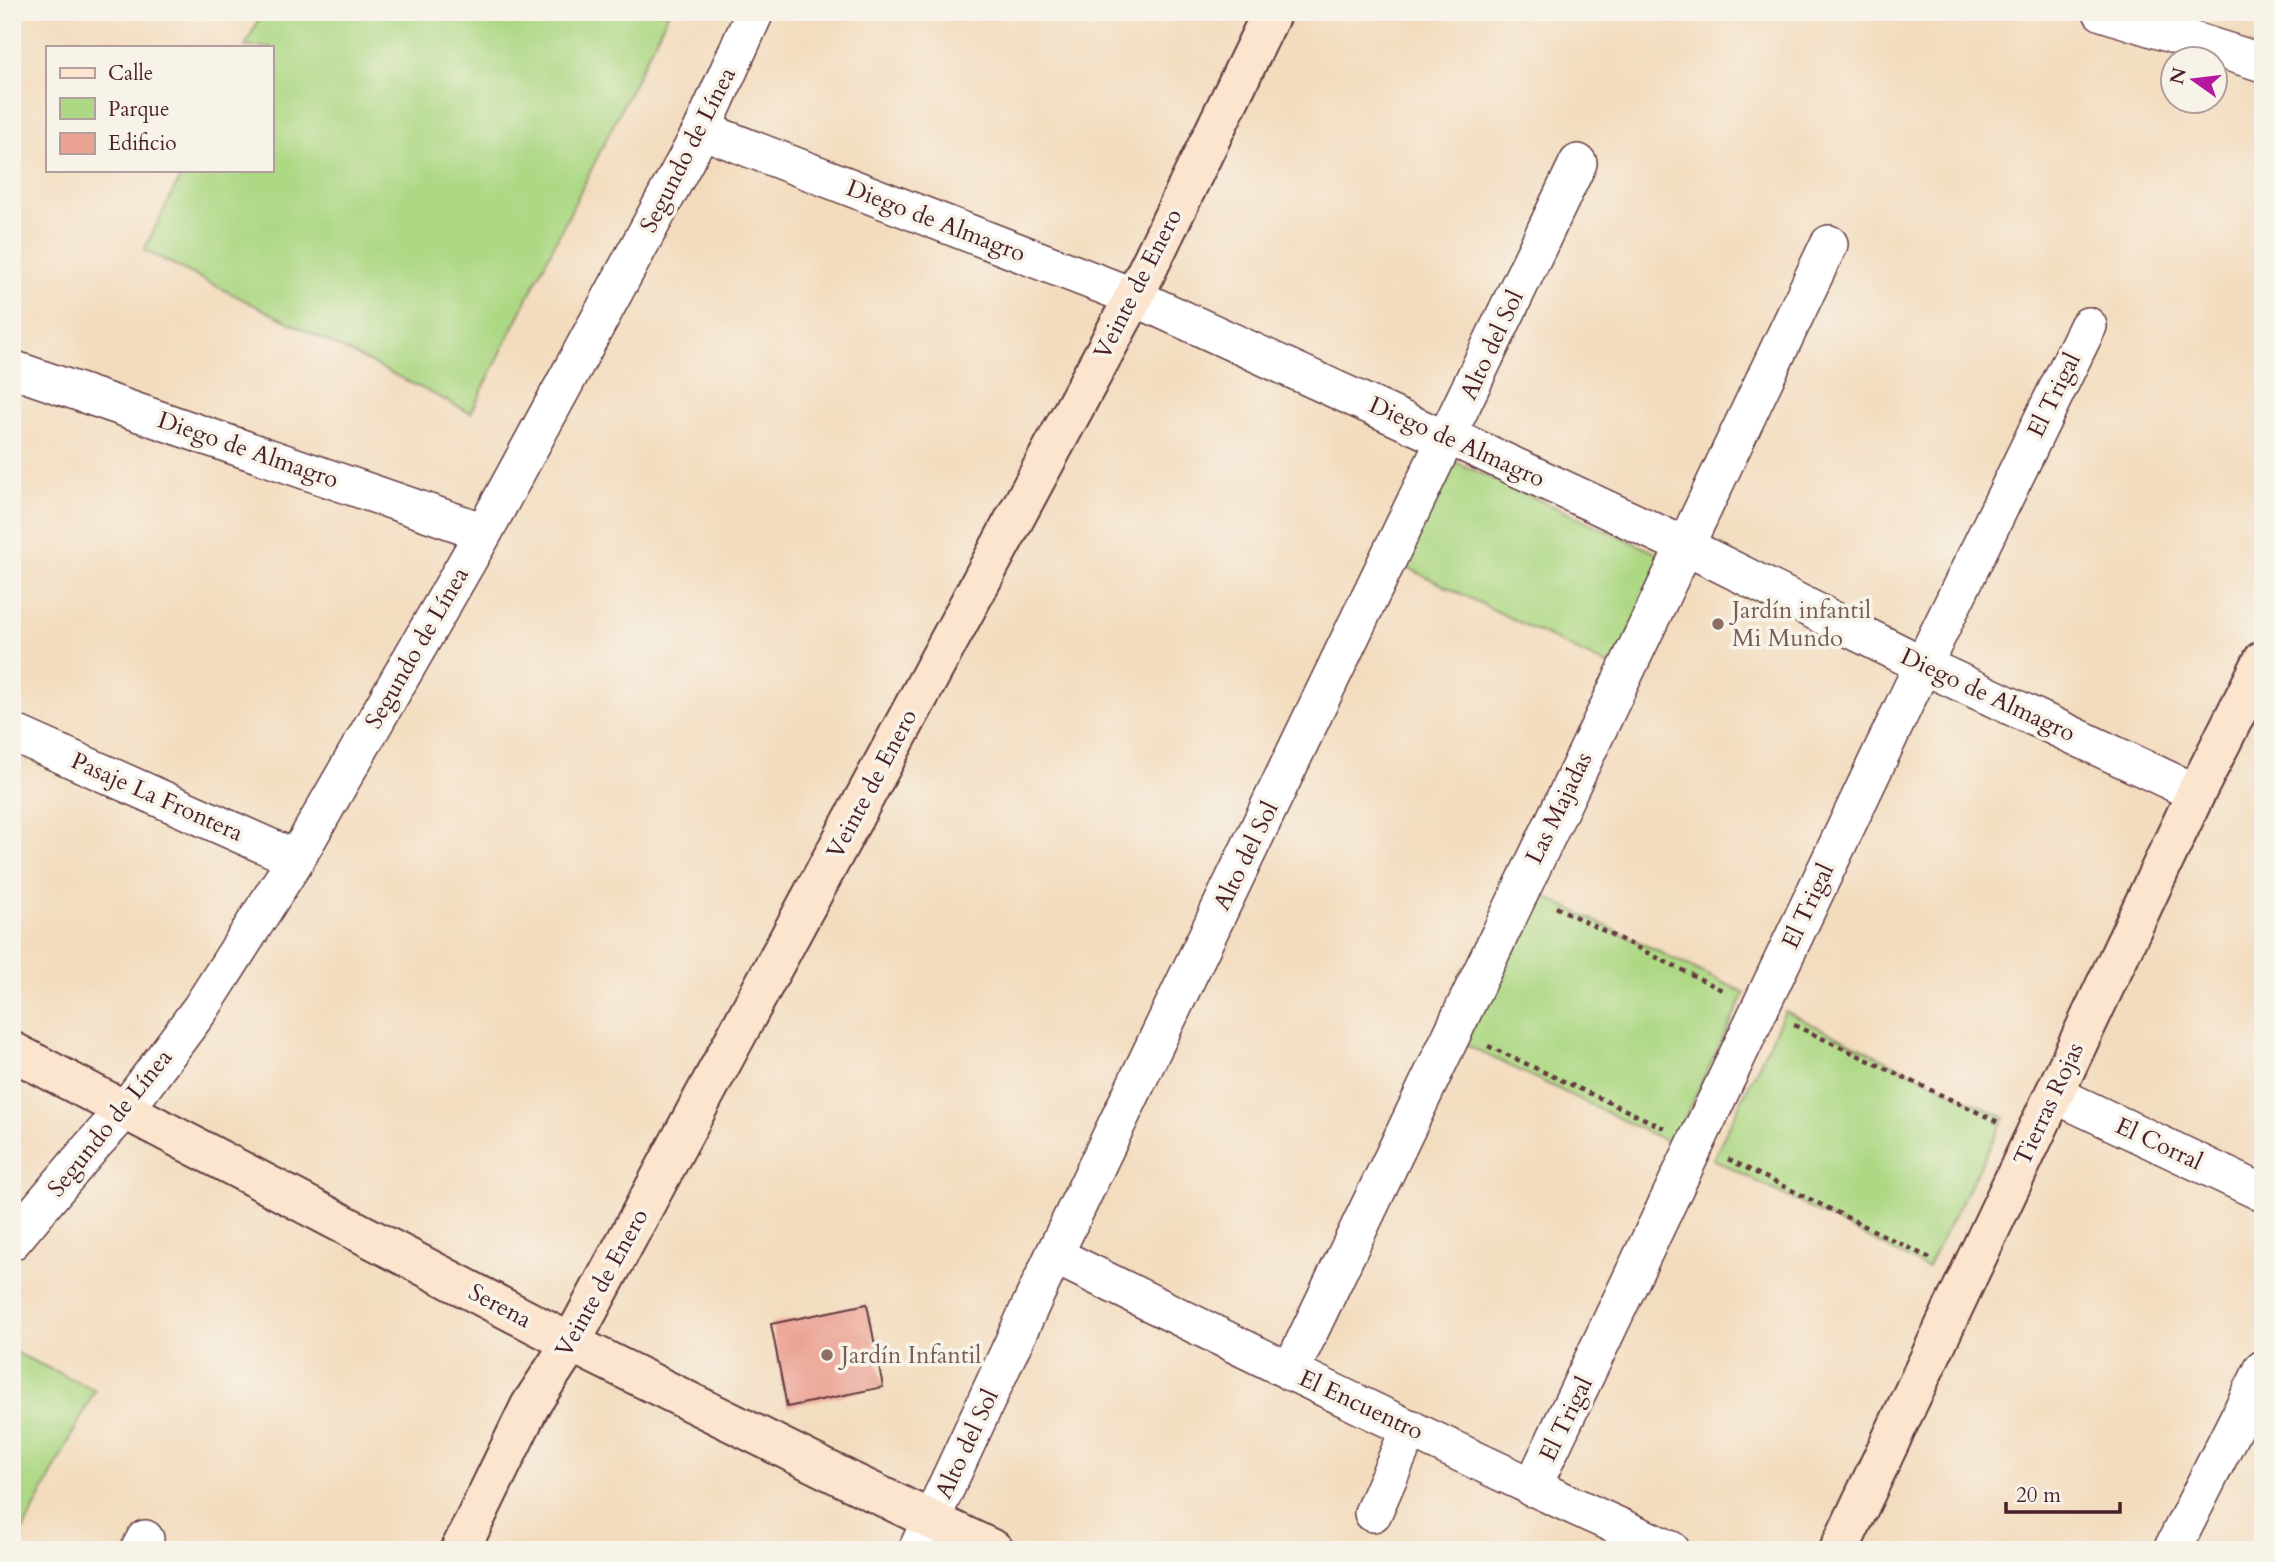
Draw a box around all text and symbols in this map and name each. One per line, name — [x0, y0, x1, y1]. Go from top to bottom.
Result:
legend — [46, 46, 273, 172]
north arrow — [2160, 46, 2230, 116]
text: Calle — [108, 59, 153, 88]
street label: Segundo de Línea — [632, 61, 744, 238]
text: N — [2164, 64, 2193, 87]
text: Parque — [108, 95, 169, 124]
text: Edificio — [108, 129, 177, 158]
street label: Diego de Almagro — [842, 172, 1030, 270]
street label: Veinte de Enero — [1086, 203, 1190, 365]
street label: Alto del Sol — [1452, 285, 1532, 405]
street label: El Trigal — [2019, 347, 2089, 443]
street label: Diego de Almagro — [1364, 388, 1550, 496]
street label: Diego de Almagro — [153, 404, 343, 496]
street label: Segundo de Línea — [357, 561, 477, 735]
place label: Jardín infantil Mi Mundo — [1729, 594, 1871, 655]
marker: Jardín infantil Mi Mundo — [1710, 616, 1726, 632]
street label: Diego de Almagro — [1895, 640, 2081, 750]
street label: Veinte de Enero — [819, 703, 925, 865]
street label: Pasaje La Frontera — [66, 744, 249, 850]
street label: Las Majadas — [1518, 747, 1600, 869]
street label: Alto del Sol — [1205, 796, 1287, 916]
street label: El Trigal — [1774, 858, 1842, 954]
street label: Tierras Rojas — [2006, 1037, 2092, 1171]
street label: Segundo de Línea — [40, 1042, 180, 1204]
street label: El Corral — [2110, 1109, 2208, 1179]
street label: Veinte de Enero — [548, 1203, 656, 1363]
street label: Serena — [463, 1276, 538, 1336]
place label: Jardín Infantil — [838, 1339, 981, 1372]
marker: Jardín Infantil — [819, 1347, 835, 1363]
street label: El Encuentro — [1293, 1362, 1429, 1448]
street label: El Trigal — [1531, 1371, 1601, 1467]
street label: Alto del Sol — [927, 1384, 1007, 1504]
scale bar — [2006, 1471, 2119, 1515]
text: 20 m — [2016, 1481, 2061, 1510]

